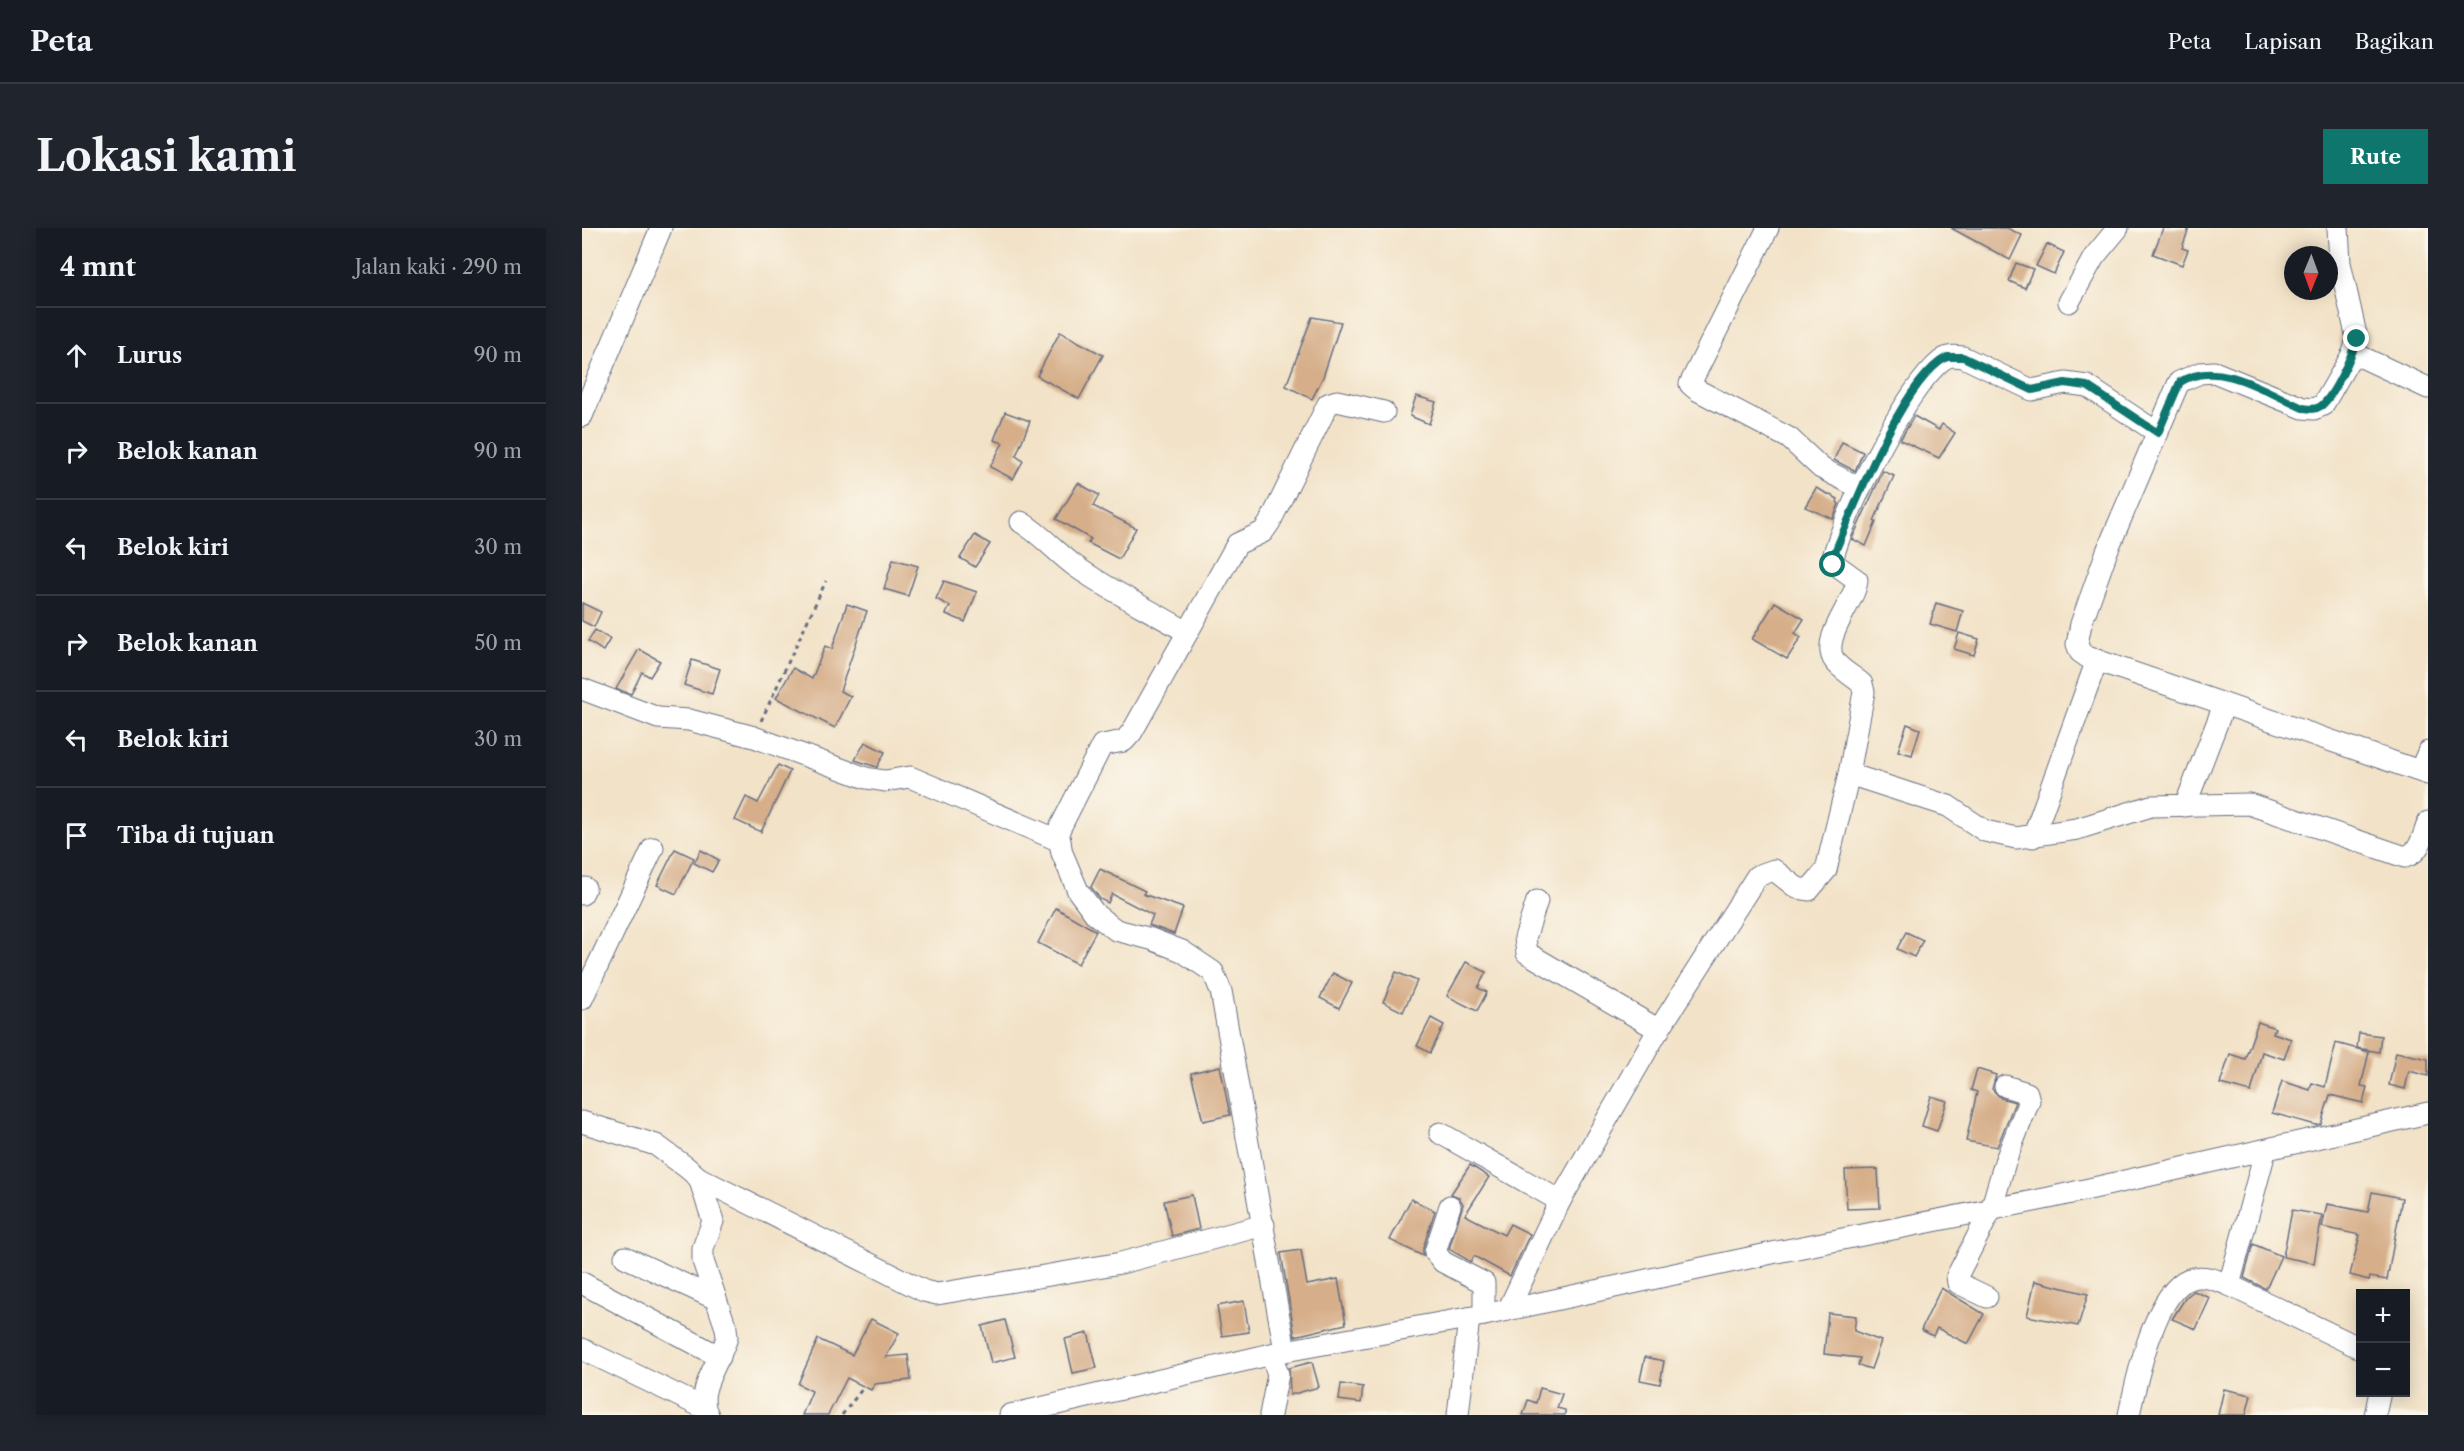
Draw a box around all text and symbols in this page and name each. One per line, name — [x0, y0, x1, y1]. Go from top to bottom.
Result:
text: Peta — [30, 24, 93, 58]
text: Peta — [2168, 29, 2211, 54]
text: Lapisan — [2244, 29, 2322, 54]
text: Bagikan — [2355, 29, 2434, 54]
button: Rute — [2323, 129, 2428, 184]
text: Lokasi kami — [36, 130, 297, 182]
north arrow — [2284, 246, 2338, 300]
text: 4 mnt — [60, 251, 136, 283]
text: Jalan kaki · 290 m — [355, 255, 522, 279]
route end — [2343, 325, 2369, 351]
icon: ahead — [60, 339, 93, 372]
text: Lurus — [117, 342, 182, 369]
text: 90 m — [474, 343, 522, 367]
icon: right — [60, 435, 93, 468]
text: Belok kanan — [117, 438, 258, 465]
text: 90 m — [474, 439, 522, 463]
icon: left — [60, 531, 93, 564]
text: Belok kiri — [117, 534, 229, 561]
text: 30 m — [474, 535, 522, 559]
route start — [1819, 551, 1845, 577]
icon: right — [60, 627, 93, 660]
text: Belok kanan — [117, 630, 258, 657]
text: 50 m — [475, 631, 522, 655]
icon: left — [60, 723, 93, 756]
text: Belok kiri — [117, 726, 229, 753]
text: 30 m — [474, 727, 522, 751]
icon: arrive — [60, 819, 93, 852]
text: Tiba di tujuan — [117, 822, 275, 849]
map controls — [2356, 1289, 2410, 1397]
button: + — [2356, 1289, 2410, 1343]
button: − — [2356, 1343, 2410, 1397]

